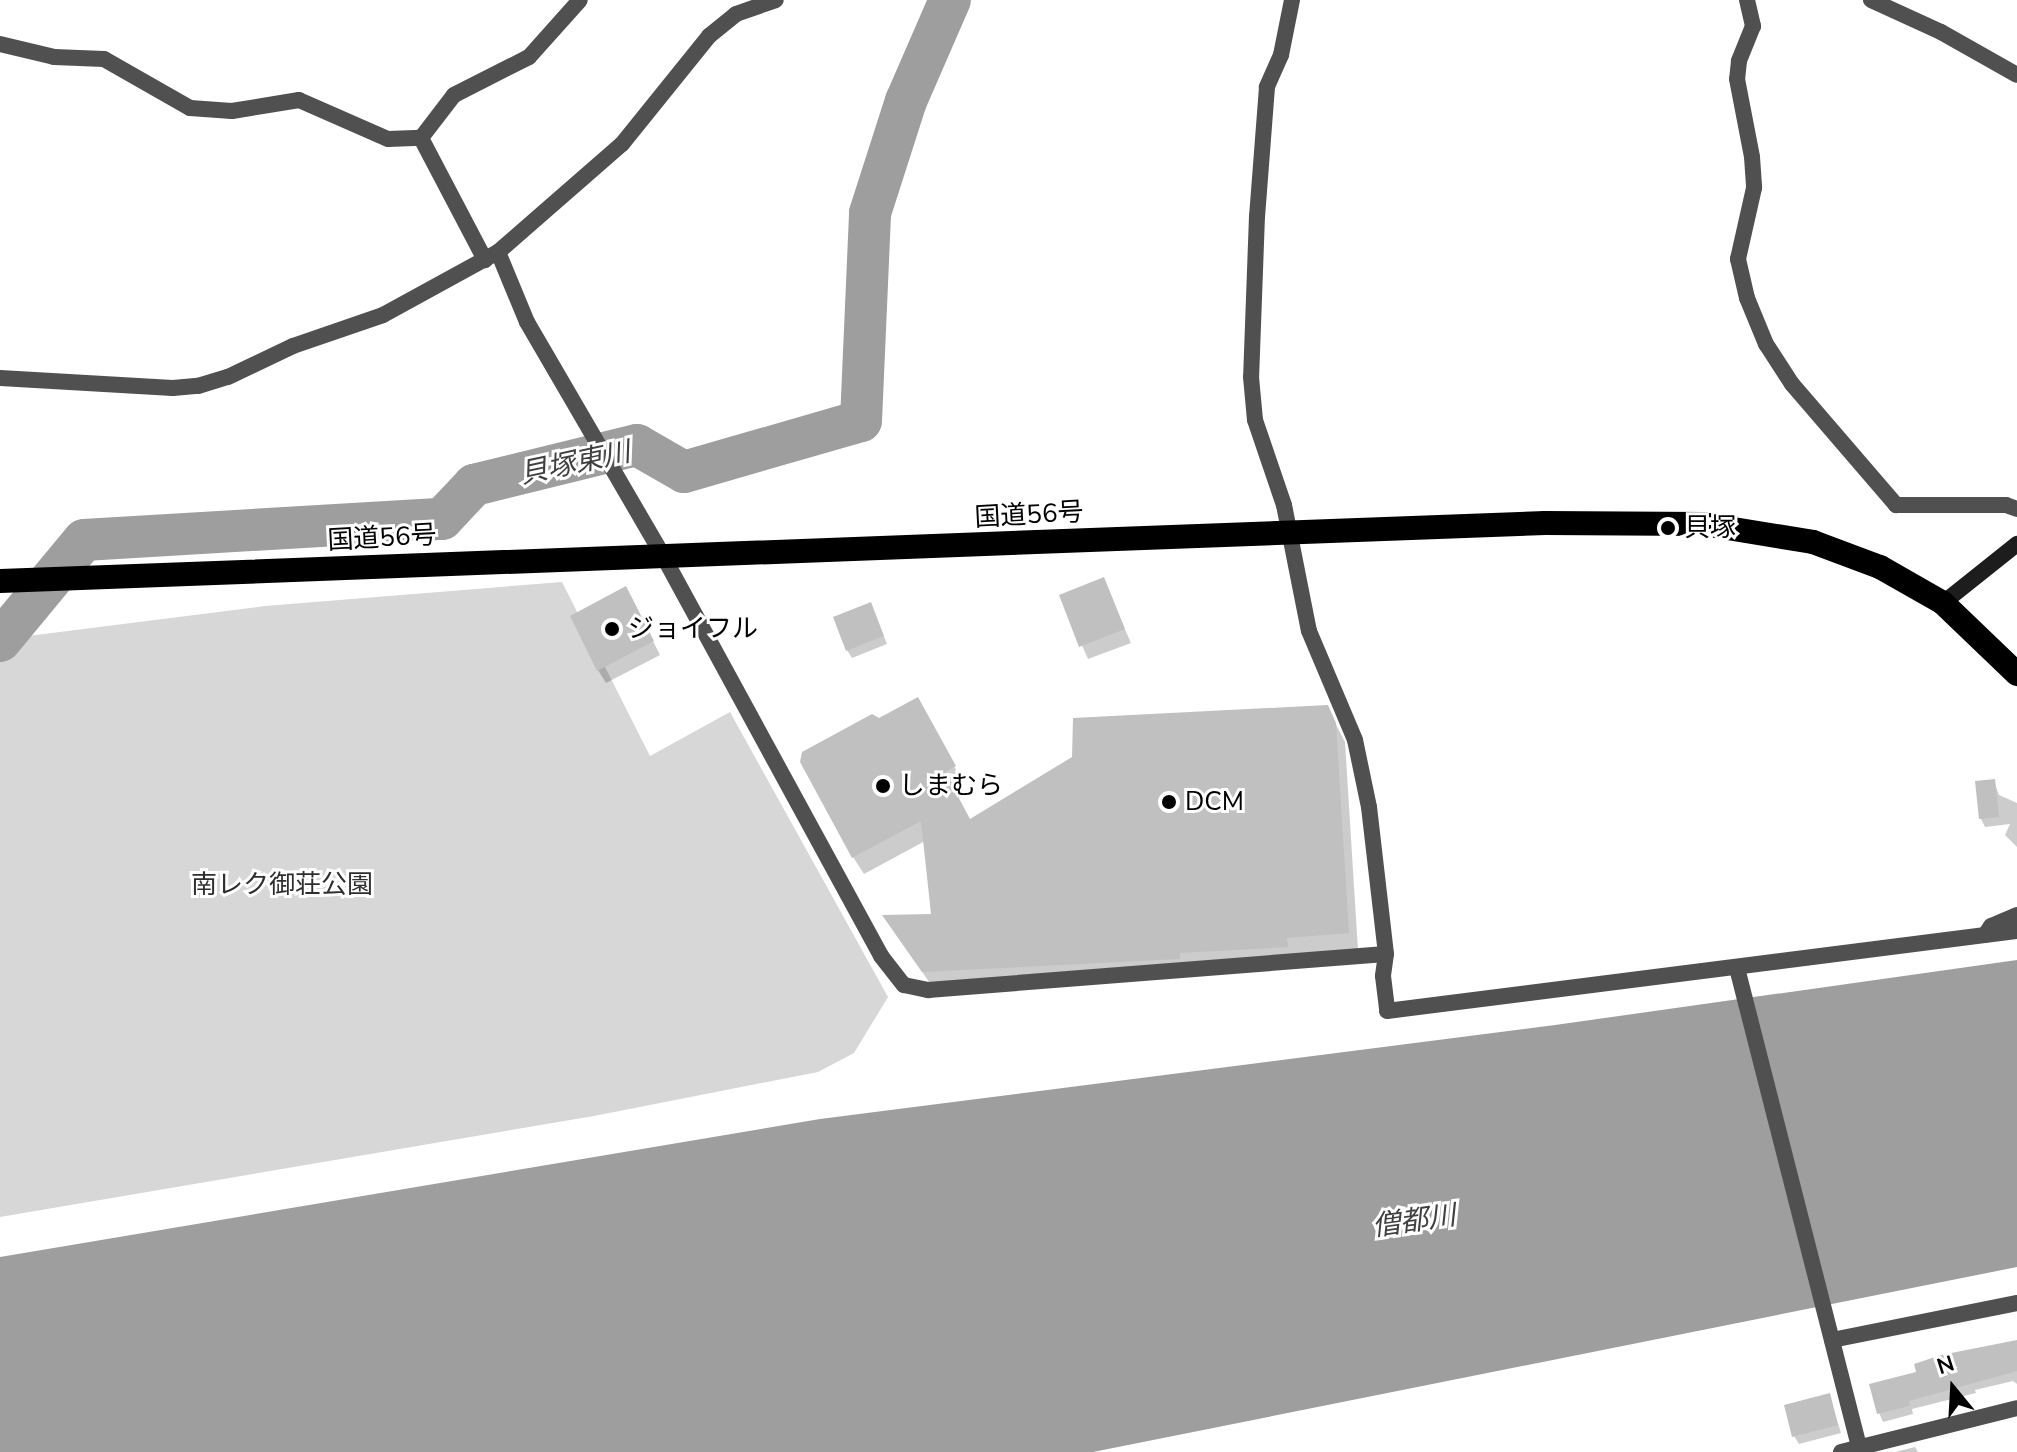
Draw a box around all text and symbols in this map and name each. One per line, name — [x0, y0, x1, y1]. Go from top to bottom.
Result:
water label: 貝塚東川 — [517, 435, 633, 491]
street label: 国道56号 — [974, 497, 1084, 533]
place label: 貝塚 — [1684, 512, 1736, 544]
marker: 貝塚 — [1659, 519, 1677, 537]
street label: 国道56号 — [327, 520, 437, 556]
place label: ジョイフル — [628, 613, 758, 645]
marker: ジョイフル — [603, 620, 621, 638]
place label: しまむら — [899, 770, 1003, 802]
marker: しまむら — [874, 777, 892, 795]
place label: DCM — [1185, 786, 1244, 818]
marker: DCM — [1160, 793, 1178, 811]
park label: 南レク御荘公園 — [191, 869, 373, 901]
water label: 僧都川 — [1370, 1199, 1458, 1243]
north arrow — [1913, 1348, 1993, 1428]
text: N — [1933, 1348, 1958, 1382]

